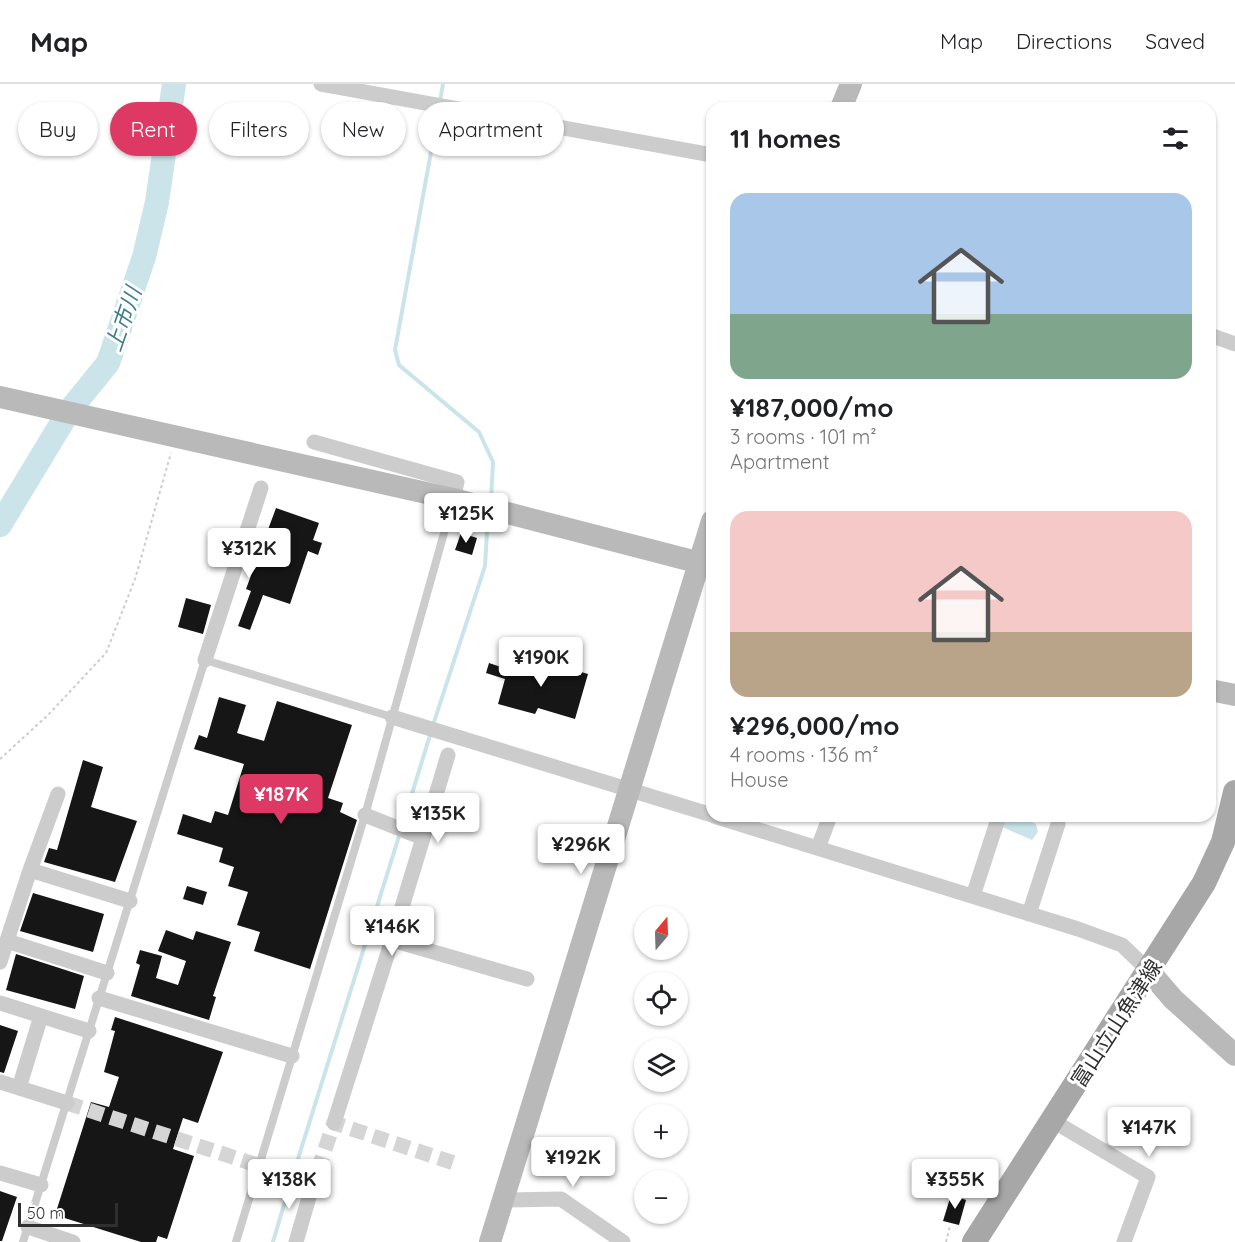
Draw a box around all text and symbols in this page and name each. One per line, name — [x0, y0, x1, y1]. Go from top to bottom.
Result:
text: Map — [30, 24, 88, 59]
text: Map — [940, 28, 983, 54]
text: Directions — [1016, 28, 1112, 54]
text: Saved — [1145, 28, 1205, 54]
chip: Buy — [18, 102, 98, 156]
chip: Rent — [110, 102, 197, 156]
chip: Filters — [209, 102, 309, 156]
chip: New — [321, 102, 406, 156]
chip: Apartment — [418, 102, 564, 156]
text: 11 homes — [730, 122, 841, 155]
icon: filters — [1159, 122, 1192, 155]
icon: home — [907, 232, 1015, 340]
water label: 上市川 — [99, 281, 148, 355]
text: ¥187,000/mo — [730, 391, 893, 424]
text: 3 rooms · 101 m² — [730, 424, 877, 449]
text: Apartment — [730, 449, 830, 474]
pin: ¥125K — [424, 493, 508, 544]
text: ¥125K — [438, 500, 494, 525]
pin: ¥312K — [207, 528, 291, 579]
text: ¥312K — [222, 535, 276, 560]
icon: home — [907, 550, 1015, 658]
pin: ¥190K — [499, 637, 583, 688]
text: ¥190K — [513, 644, 569, 669]
text: ¥296,000/mo — [730, 709, 899, 742]
text: 4 rooms · 136 m² — [730, 742, 879, 767]
text: House — [730, 767, 789, 792]
pin: ¥187K — [239, 774, 323, 825]
text: ¥187K — [254, 781, 308, 806]
pin: ¥135K — [396, 793, 480, 844]
text: ¥135K — [410, 800, 466, 825]
pin: ¥296K — [539, 824, 623, 875]
text: ¥296K — [552, 831, 610, 856]
pin: ¥146K — [350, 906, 434, 957]
north arrow — [634, 906, 688, 960]
map controls — [634, 906, 688, 1224]
text: ¥146K — [364, 913, 420, 938]
street label: 富山立山魚津線 — [1065, 954, 1167, 1092]
button: locate — [634, 972, 688, 1026]
button: layers — [634, 1038, 688, 1092]
button: + — [634, 1104, 688, 1158]
pin: ¥147K — [1107, 1107, 1191, 1158]
text: ¥147K — [1122, 1114, 1176, 1139]
pin: ¥192K — [531, 1137, 615, 1188]
text: ¥192K — [545, 1144, 601, 1169]
pin: ¥138K — [247, 1159, 331, 1210]
pin: ¥355K — [913, 1159, 997, 1210]
text: ¥138K — [262, 1166, 316, 1191]
text: ¥355K — [926, 1166, 984, 1191]
button: − — [634, 1170, 688, 1224]
scale bar — [18, 1200, 118, 1228]
text: 50 m — [27, 1203, 64, 1223]

